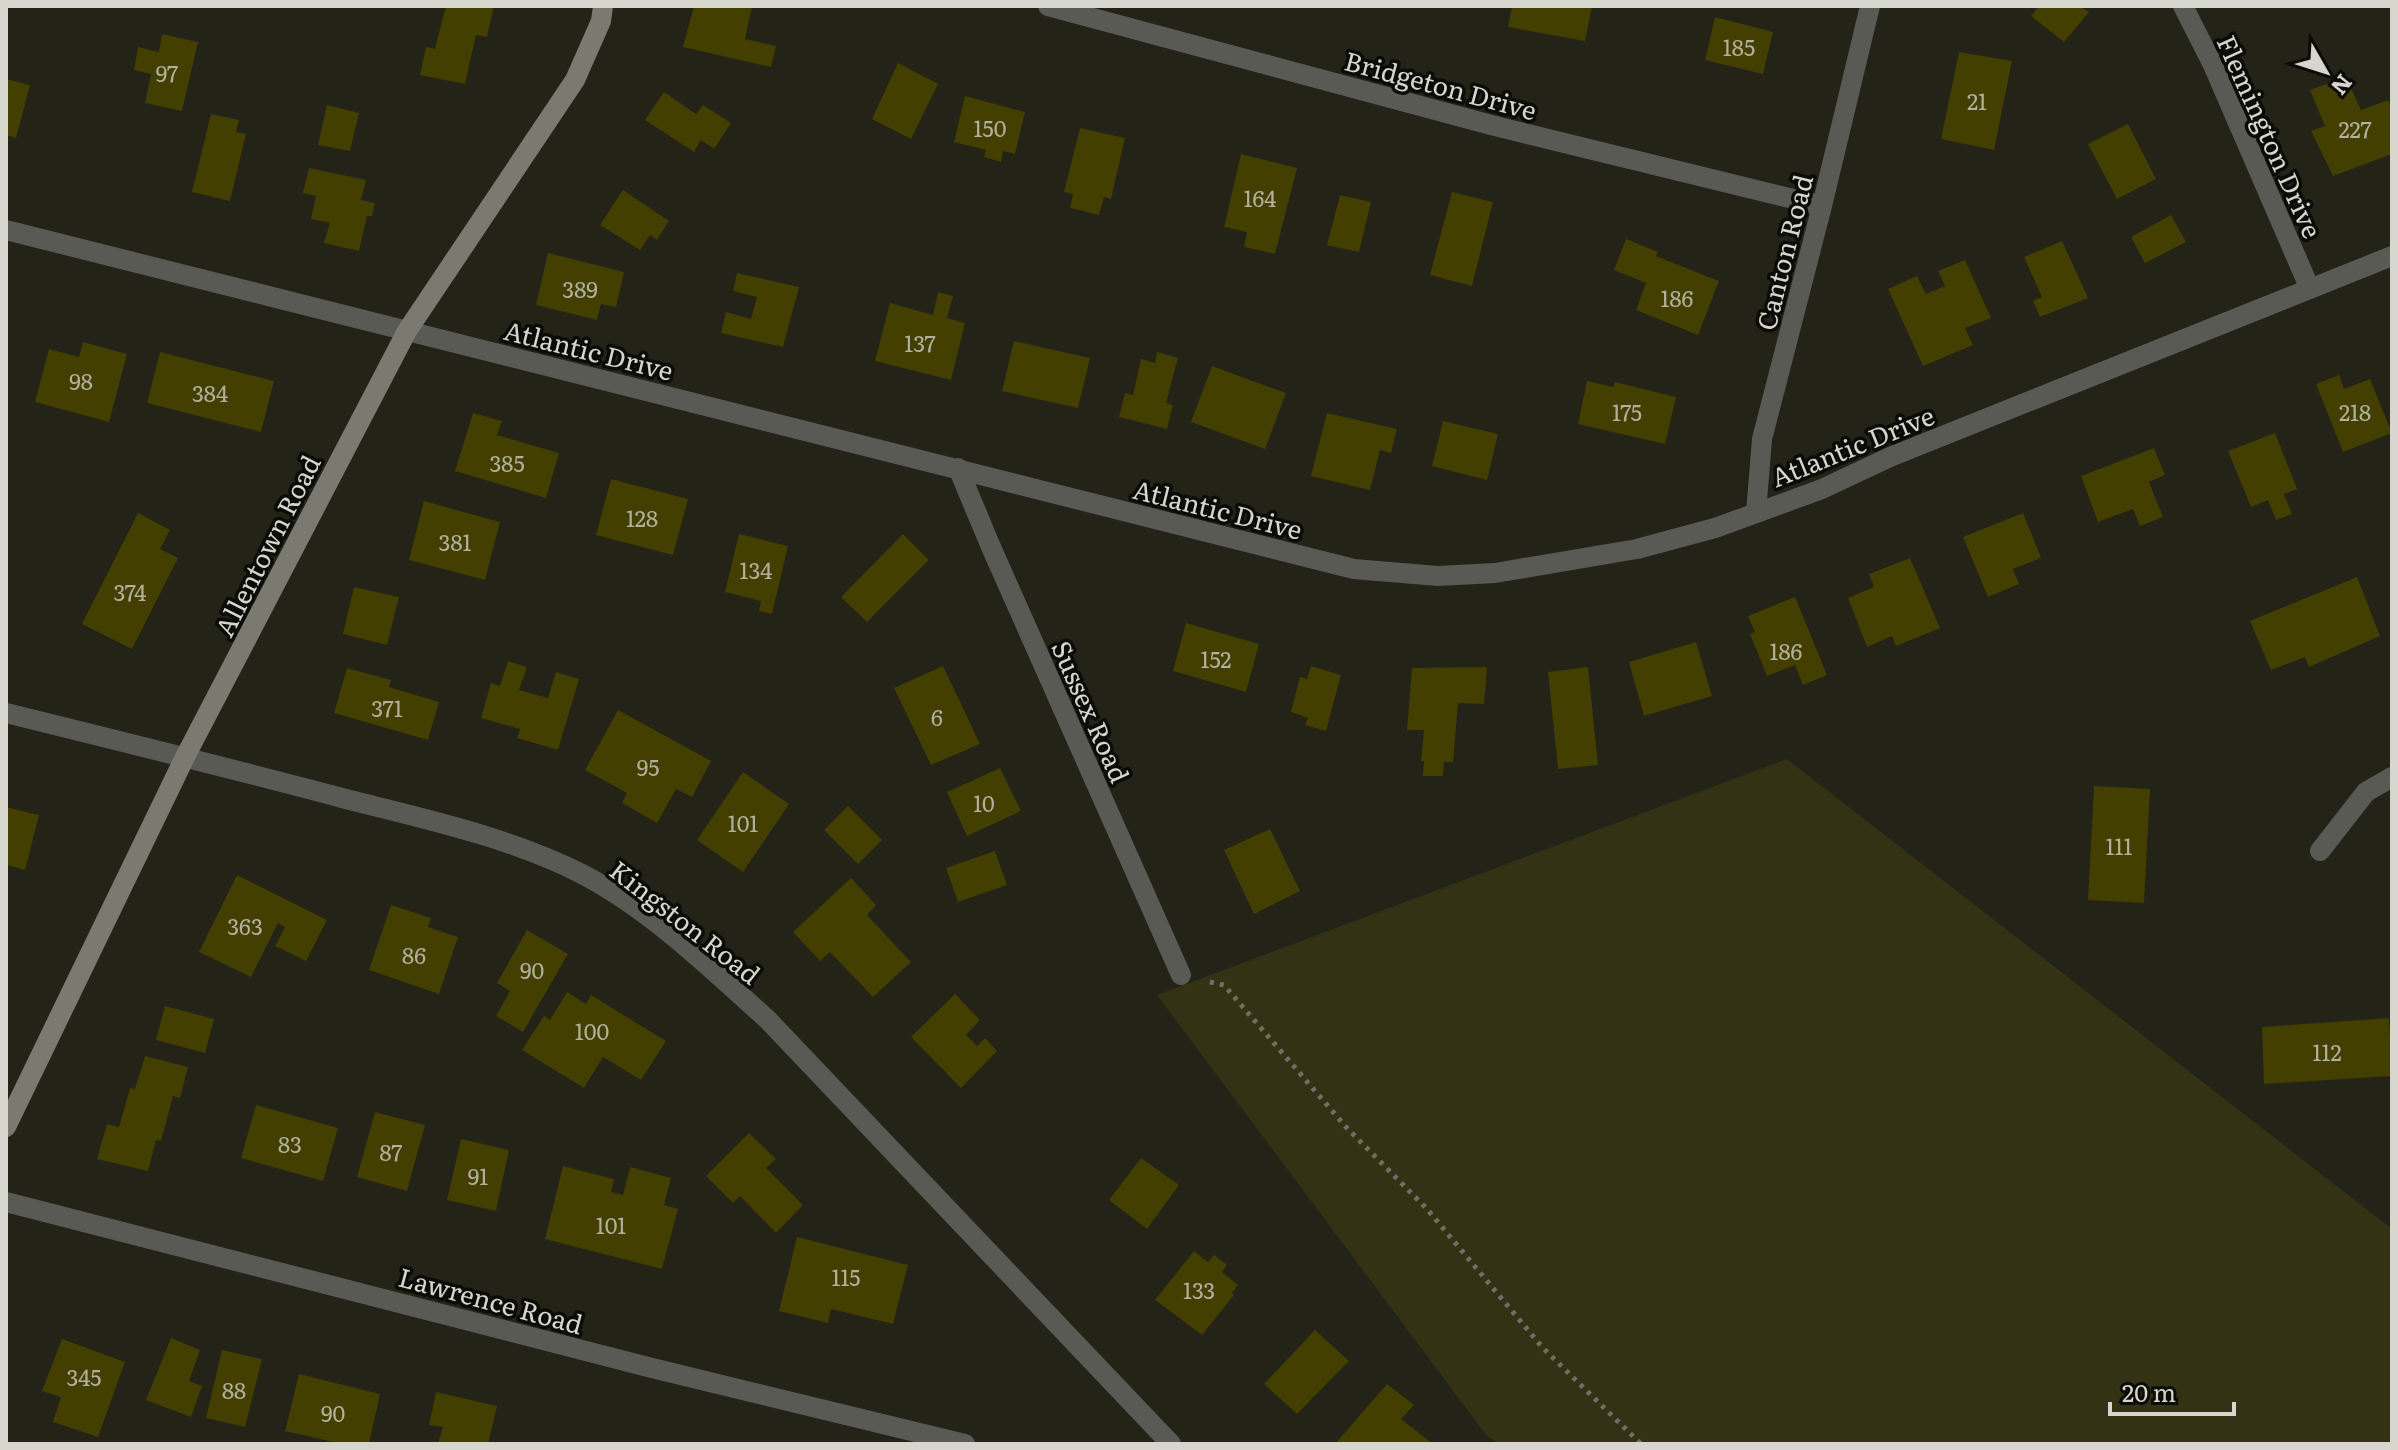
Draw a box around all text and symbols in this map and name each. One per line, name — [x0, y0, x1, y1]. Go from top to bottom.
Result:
street label: Flemington Drive — [2209, 28, 2333, 244]
house number: 185 — [1723, 30, 1755, 63]
north arrow — [2286, 32, 2366, 112]
street label: Bridgeton Drive — [1341, 40, 1541, 128]
house number: 97 — [156, 56, 178, 89]
text: N — [2324, 68, 2361, 103]
house number: 21 — [1967, 84, 1987, 117]
house number: 150 — [974, 111, 1006, 144]
house number: 227 — [2338, 112, 2372, 145]
street label: Canton Road — [1745, 170, 1821, 334]
house number: 164 — [1244, 181, 1276, 214]
house number: 389 — [562, 272, 598, 305]
house number: 186 — [1661, 281, 1694, 314]
street label: Atlantic Drive — [500, 309, 678, 389]
house number: 137 — [904, 326, 936, 359]
house number: 98 — [69, 364, 93, 397]
house number: 384 — [192, 376, 228, 409]
house number: 175 — [1612, 395, 1642, 428]
street label: Atlantic Drive — [1765, 395, 1939, 495]
house number: 218 — [2339, 395, 2371, 428]
house number: 385 — [489, 446, 525, 479]
street label: Allentown Road — [203, 447, 329, 643]
street label: Atlantic Drive — [1129, 468, 1307, 548]
house number: 128 — [626, 501, 658, 534]
house number: 381 — [438, 525, 472, 558]
house number: 134 — [740, 553, 772, 586]
house number: 374 — [113, 575, 147, 608]
street label: Sussex Road — [1043, 634, 1141, 788]
house number: 186 — [1770, 634, 1803, 667]
house number: 152 — [1200, 642, 1232, 675]
house number: 371 — [371, 691, 403, 724]
house number: 6 — [931, 700, 943, 733]
house number: 95 — [637, 750, 659, 783]
house number: 10 — [973, 786, 995, 819]
house number: 101 — [728, 806, 758, 839]
house number: 111 — [2106, 829, 2132, 862]
street label: Kingston Road — [602, 850, 770, 992]
house number: 363 — [227, 909, 263, 942]
house number: 86 — [402, 938, 426, 971]
house number: 90 — [520, 953, 544, 986]
house number: 100 — [575, 1014, 609, 1047]
house number: 112 — [2312, 1035, 2342, 1068]
house number: 83 — [278, 1127, 302, 1160]
house number: 87 — [379, 1135, 403, 1168]
house number: 91 — [468, 1159, 488, 1192]
house number: 101 — [596, 1208, 626, 1241]
street label: Lawrence Road — [395, 1256, 587, 1342]
house number: 115 — [831, 1260, 861, 1293]
house number: 133 — [1183, 1273, 1215, 1306]
house number: 345 — [66, 1360, 102, 1393]
scale bar — [2110, 1366, 2234, 1416]
house number: 88 — [222, 1373, 246, 1406]
text: 20 m — [2122, 1374, 2176, 1409]
house number: 90 — [321, 1396, 345, 1429]

